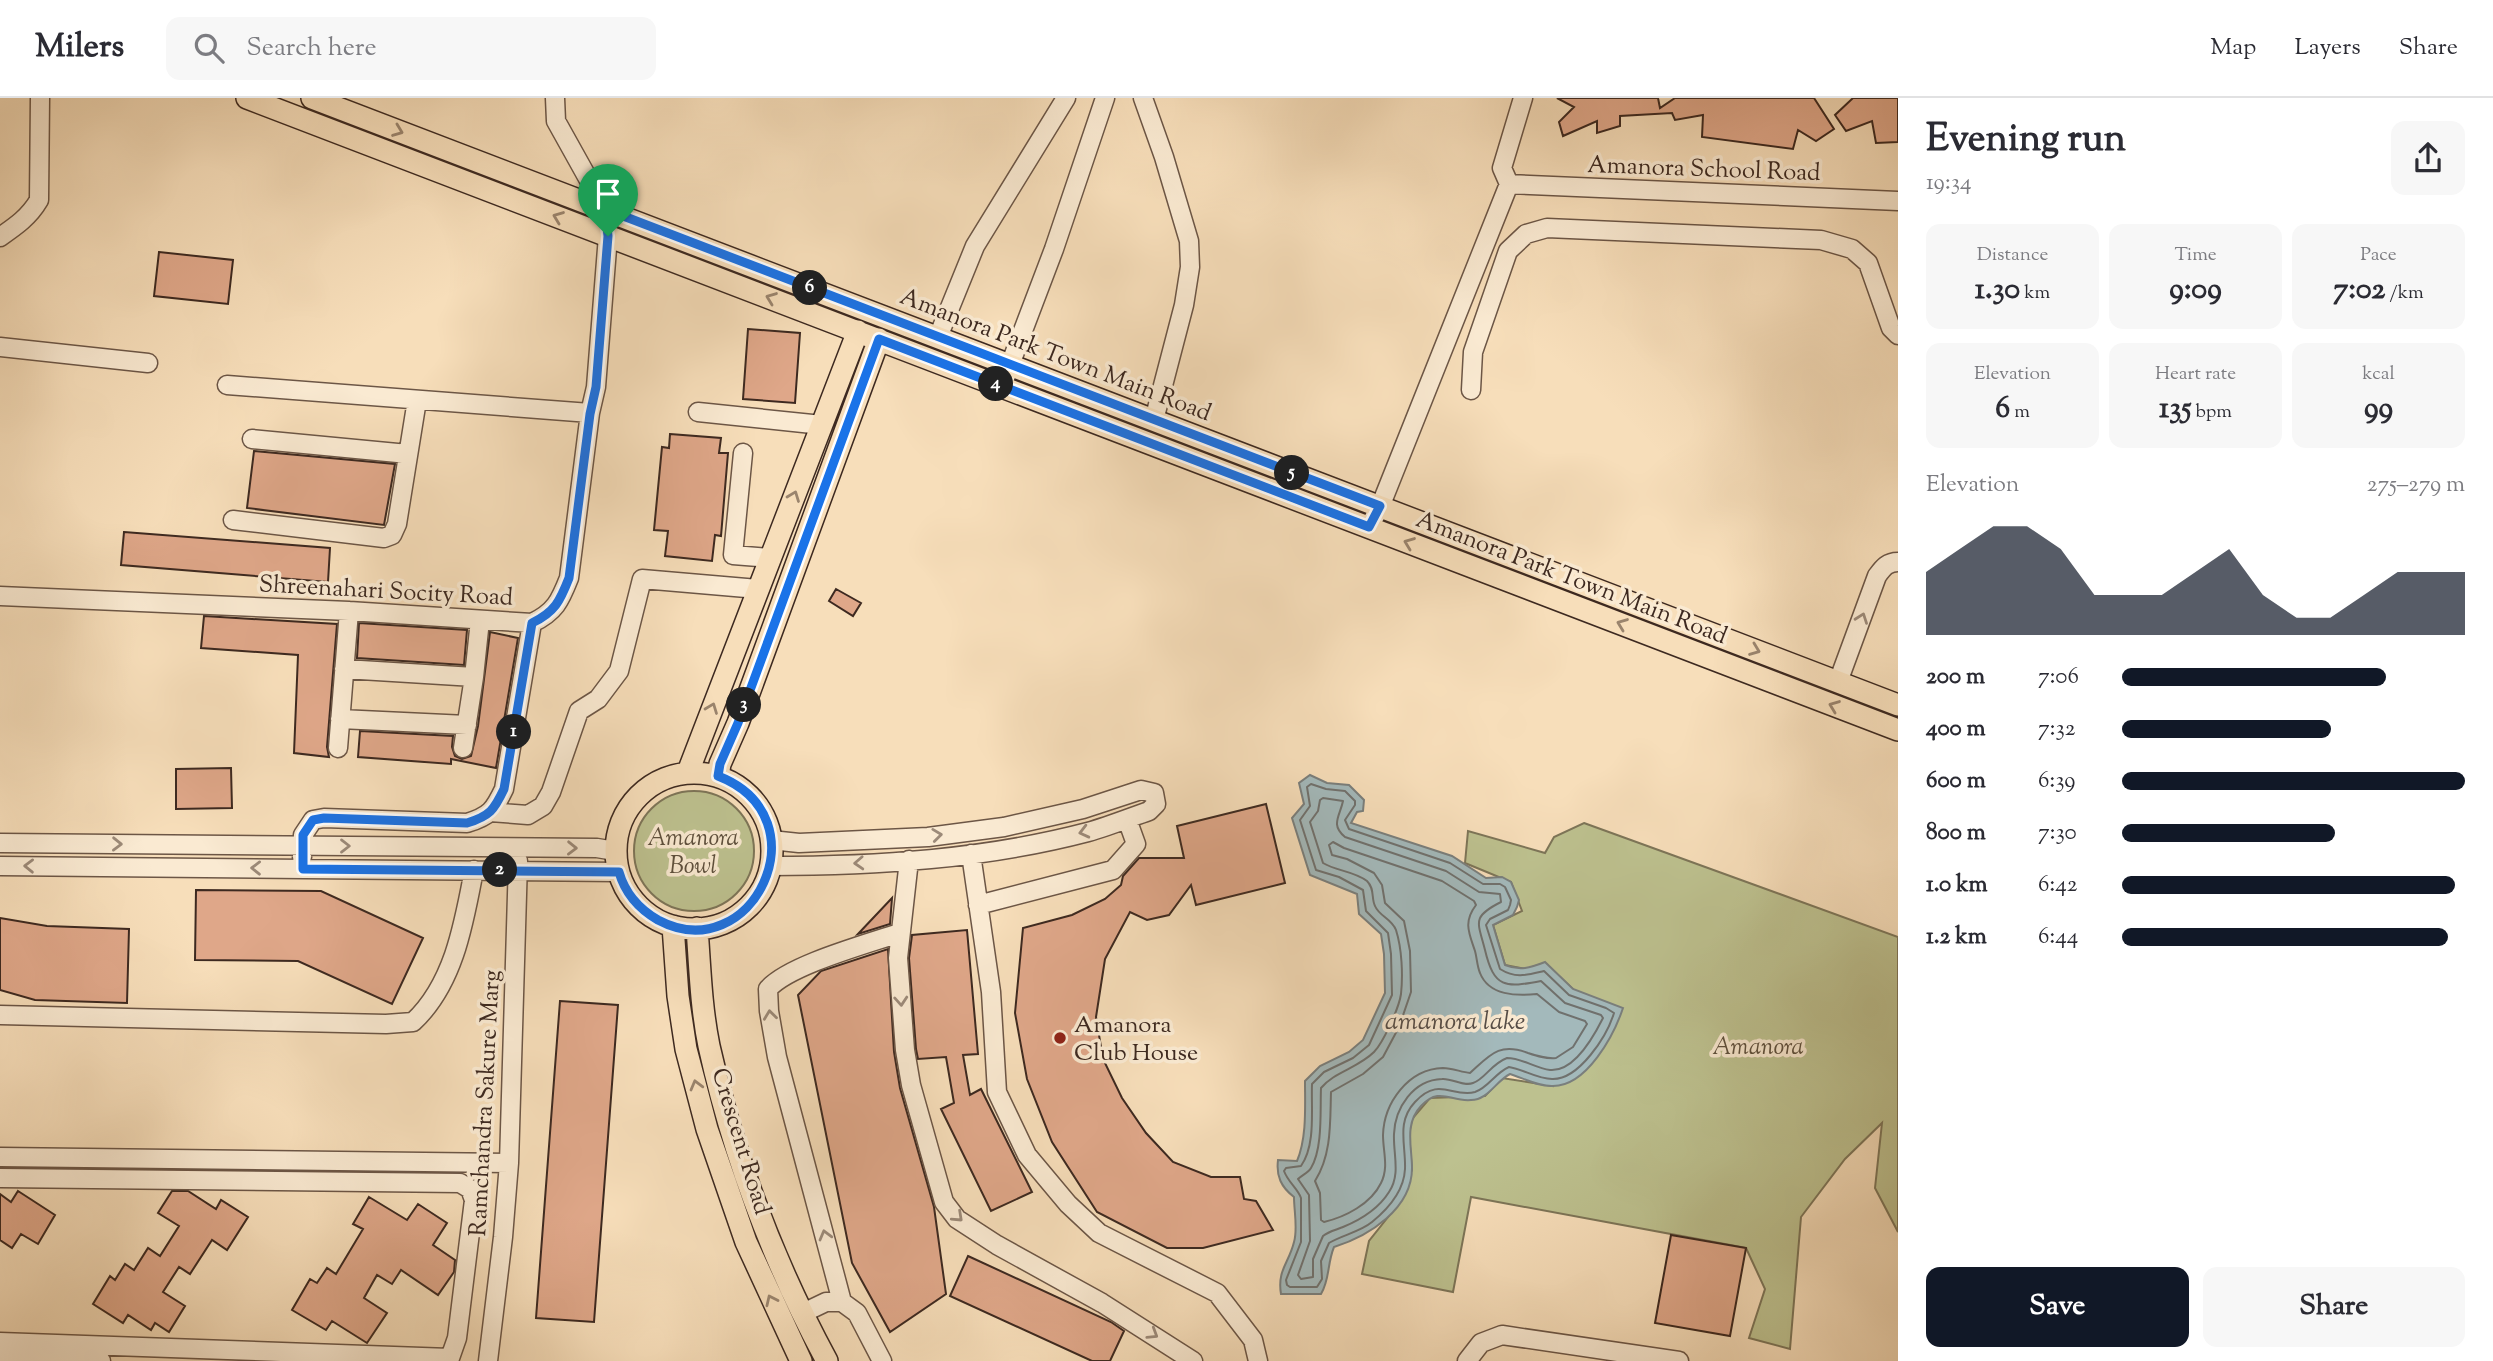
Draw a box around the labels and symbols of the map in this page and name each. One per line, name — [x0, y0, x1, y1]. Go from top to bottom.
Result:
one-way arrow — [392, 123, 404, 137]
street label: Amanora School Road — [1587, 149, 1822, 191]
pin — [578, 164, 638, 236]
one-way arrow — [553, 211, 565, 225]
pin: 6 — [792, 270, 828, 306]
street label: Amanora Park Town Main Road — [895, 281, 1216, 431]
one-way arrow — [765, 292, 777, 306]
pin: 4 — [978, 366, 1014, 402]
pin: 5 — [1274, 456, 1310, 490]
one-way arrow — [786, 490, 800, 502]
street label: Amanora Park Town Main Road — [1411, 504, 1732, 654]
one-way arrow — [1404, 537, 1416, 551]
street label: Shreenahari Socity Road — [258, 568, 514, 616]
one-way arrow — [1853, 613, 1867, 625]
one-way arrow — [1616, 619, 1628, 633]
one-way arrow — [1748, 642, 1760, 656]
pin: 3 — [726, 688, 762, 722]
one-way arrow — [1829, 700, 1841, 714]
one-way arrow — [704, 702, 718, 714]
pin: 1 — [496, 714, 532, 750]
park label: Amanora Bowl — [647, 822, 739, 884]
one-way arrow — [1078, 824, 1090, 838]
one-way arrow — [931, 828, 942, 843]
one-way arrow — [112, 836, 123, 852]
one-way arrow — [340, 838, 350, 854]
one-way arrow — [567, 840, 578, 856]
pin: 2 — [482, 852, 518, 888]
one-way arrow — [854, 855, 865, 870]
one-way arrow — [23, 858, 34, 874]
one-way arrow — [251, 860, 261, 876]
street label: Ramchandra Sakure Marg — [462, 969, 510, 1237]
one-way arrow — [893, 996, 908, 1007]
water label: amanora lake — [1385, 1004, 1525, 1041]
one-way arrow — [763, 1009, 778, 1021]
place label: Amanora Club House — [1074, 1009, 1198, 1071]
marker: Amanora Club House — [1052, 1030, 1068, 1046]
park label: Amanora — [1712, 1031, 1804, 1065]
street label: Crescent Road — [702, 1064, 779, 1220]
one-way arrow — [690, 1080, 704, 1092]
one-way arrow — [950, 1209, 963, 1221]
one-way arrow — [819, 1230, 833, 1242]
one-way arrow — [765, 1294, 779, 1307]
one-way arrow — [1145, 1326, 1158, 1339]

